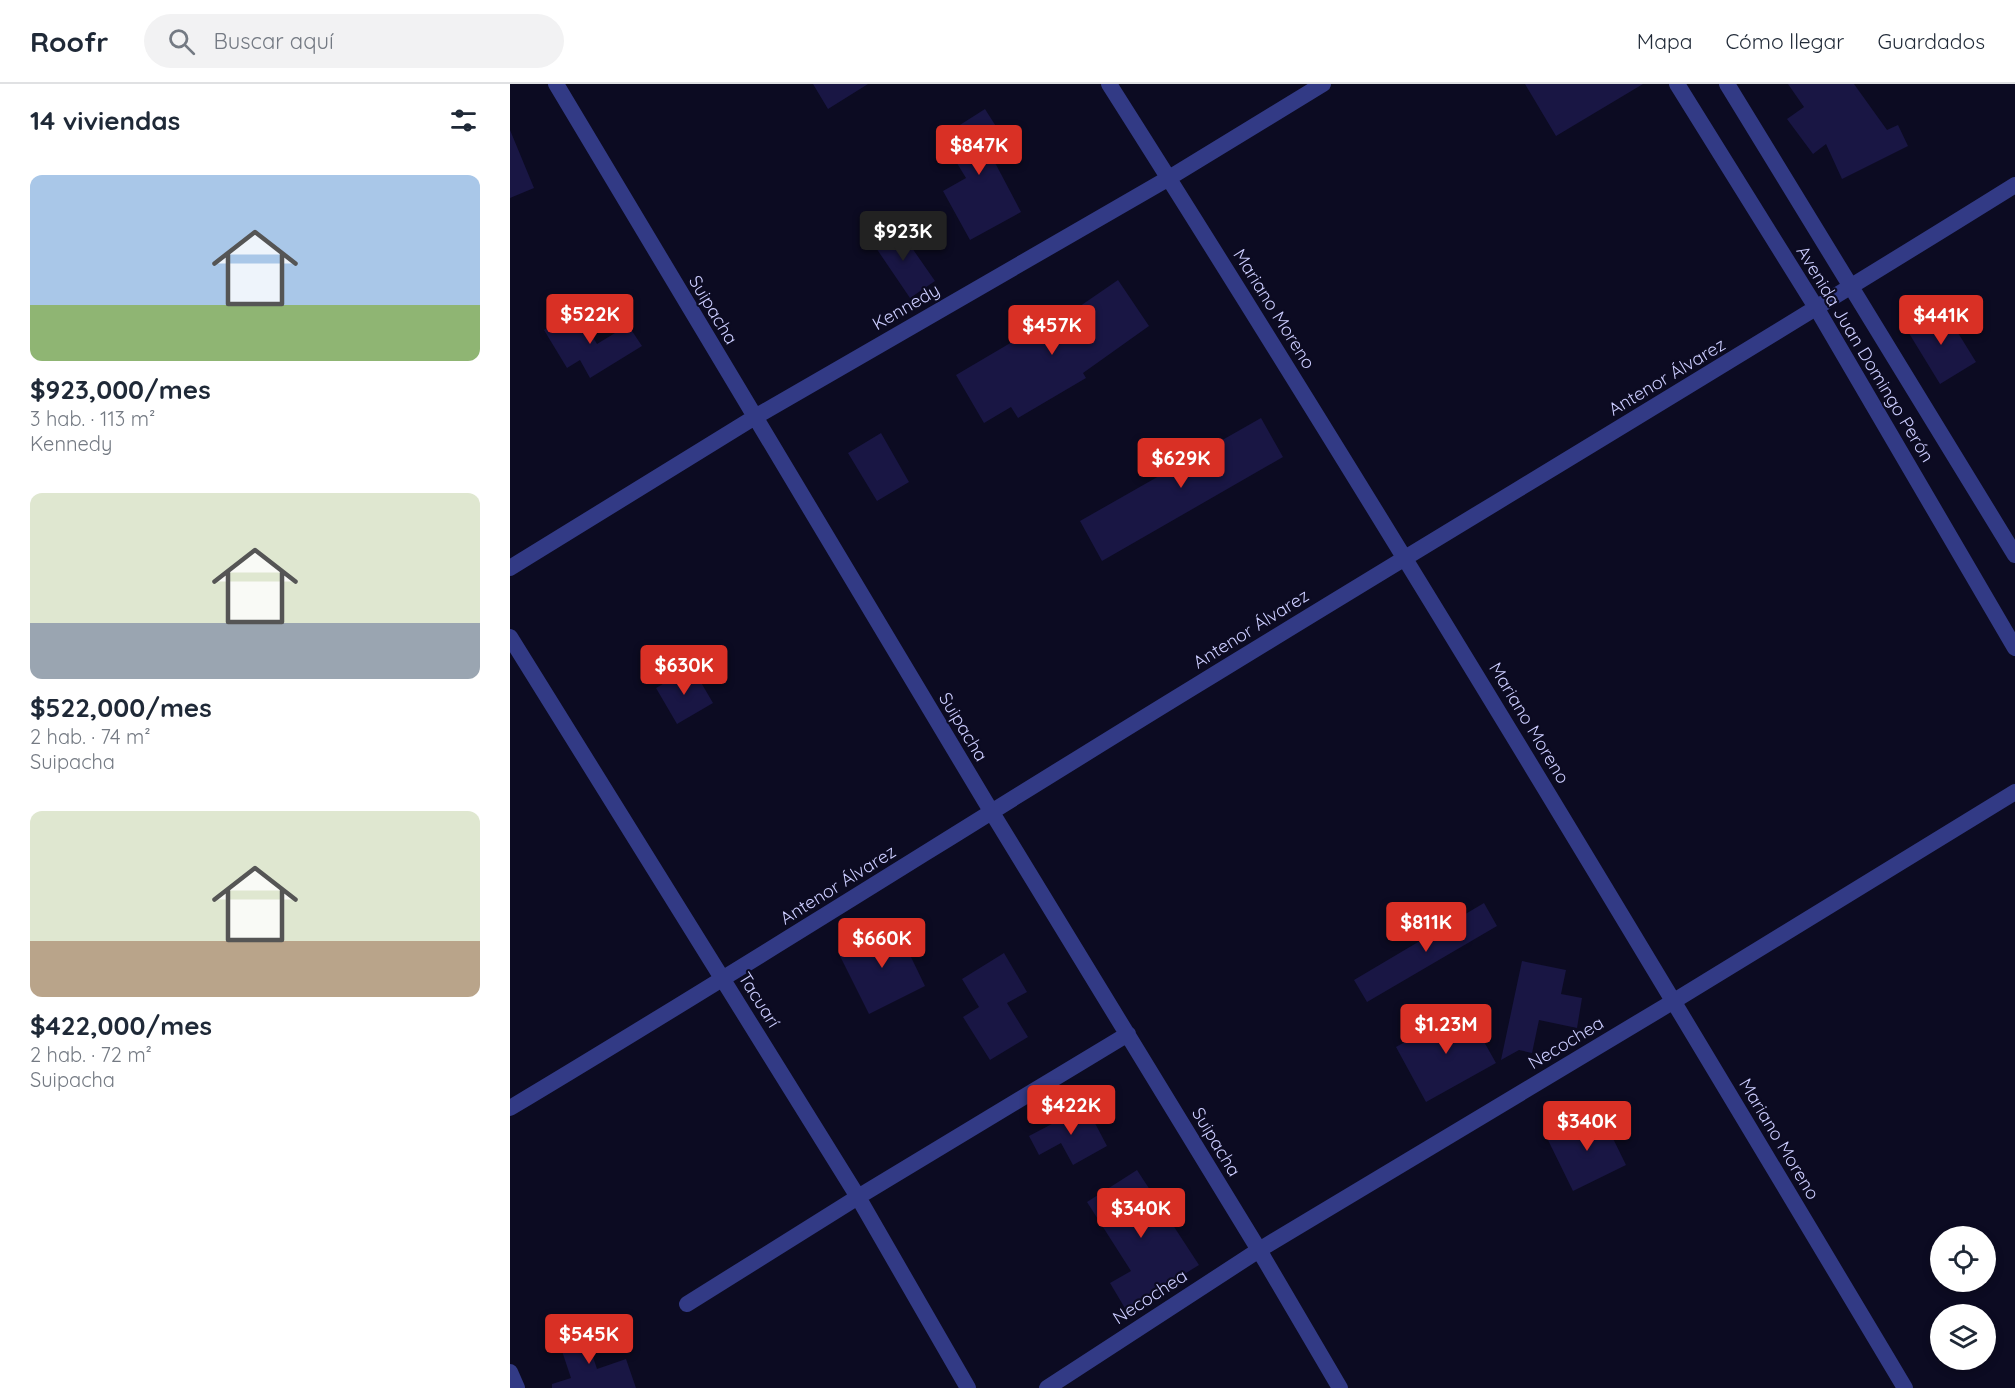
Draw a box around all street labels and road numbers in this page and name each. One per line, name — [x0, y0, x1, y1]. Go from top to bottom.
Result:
street label: Avenida Juan Domingo Perón — [1792, 241, 1939, 466]
street label: Mariano Moreno — [1228, 244, 1321, 373]
street label: Suipacha — [684, 271, 743, 348]
street label: Kennedy — [868, 278, 944, 335]
street label: Antenor Álvarez — [1604, 333, 1729, 421]
street label: Antenor Álvarez — [1188, 584, 1313, 673]
street label: Mariano Moreno — [1484, 658, 1575, 788]
street label: Suipacha — [934, 688, 993, 765]
street label: Antenor Álvarez — [775, 840, 900, 929]
street label: Tacuarí — [733, 968, 785, 1032]
street label: Necochea — [1524, 1011, 1608, 1074]
street label: Mariano Moreno — [1734, 1074, 1825, 1204]
street label: Suipacha — [1187, 1103, 1246, 1180]
street label: Necochea — [1108, 1264, 1191, 1329]

